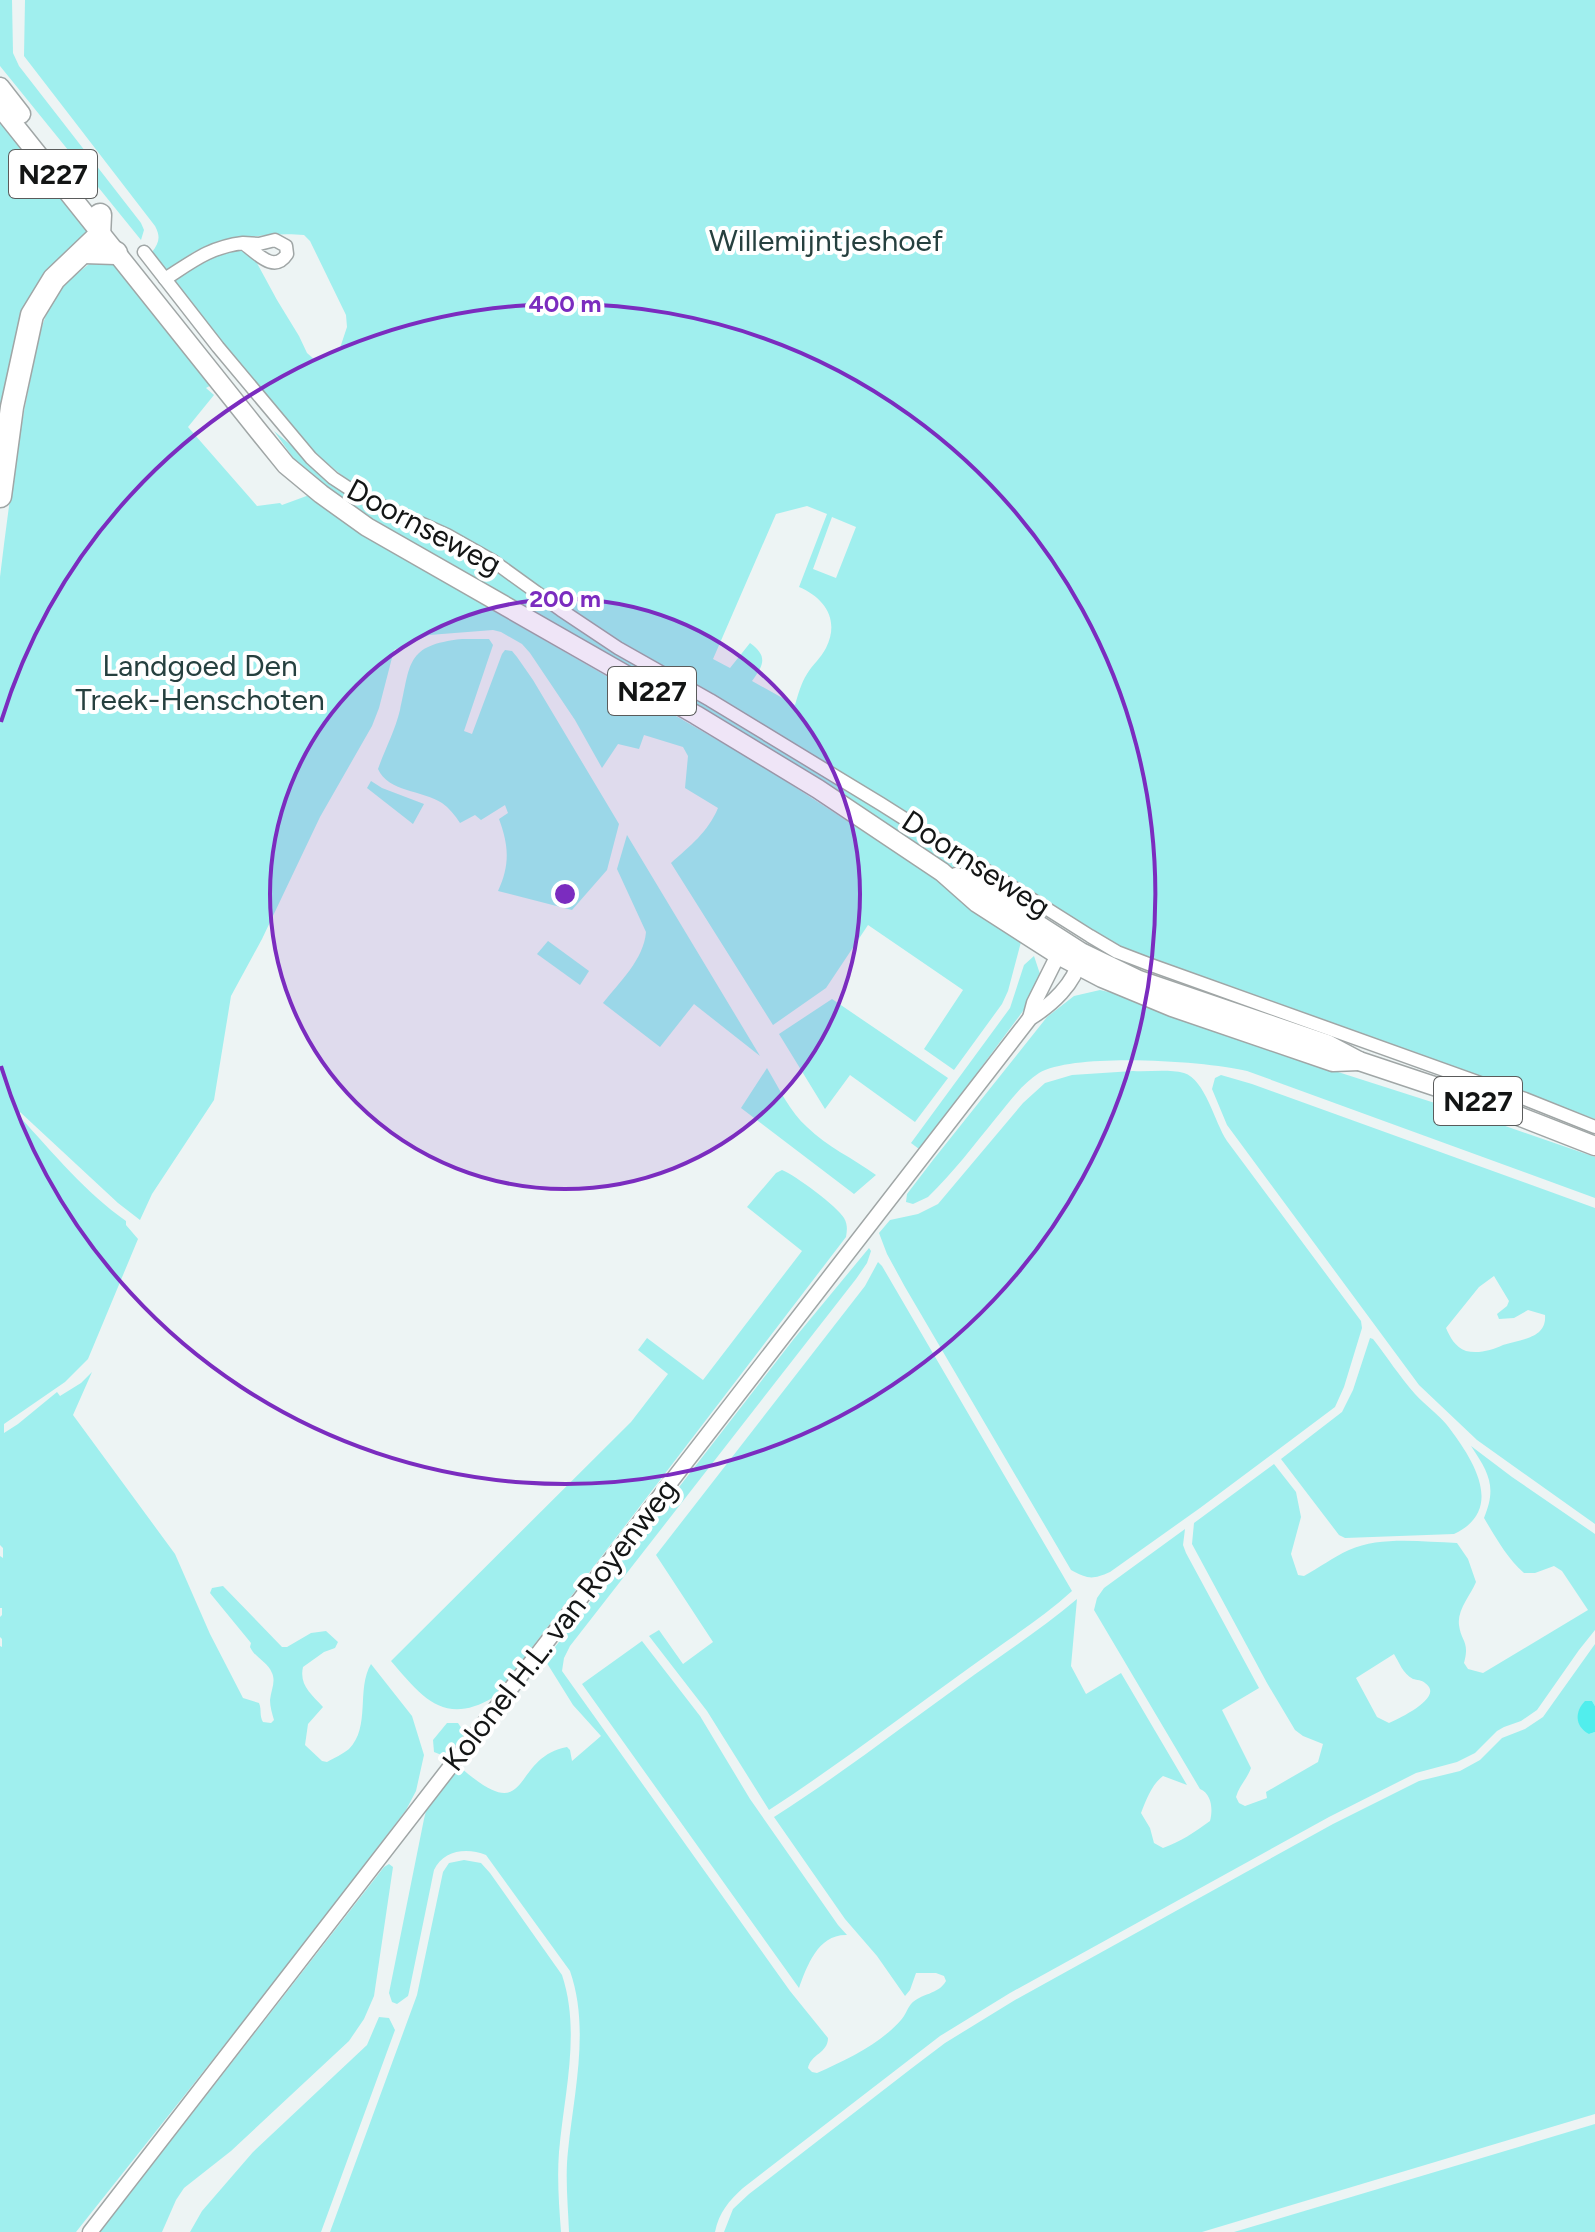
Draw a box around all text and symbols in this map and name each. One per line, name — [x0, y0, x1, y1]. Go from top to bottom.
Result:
road number: N227 — [9, 150, 97, 198]
park label: Willemijntjeshoef — [709, 222, 943, 259]
text: 400 m — [529, 289, 601, 318]
street label: Doornseweg — [341, 470, 508, 583]
text: 200 m — [529, 584, 601, 613]
park label: Landgoed Den Treek-Henschoten — [75, 647, 325, 718]
road number: N227 — [608, 667, 696, 715]
street label: Doornseweg — [895, 802, 1057, 925]
centre of rings — [551, 880, 579, 908]
road number: N227 — [1434, 1077, 1522, 1125]
street label: Kolonel H.L. van Royenweg — [434, 1471, 685, 1778]

